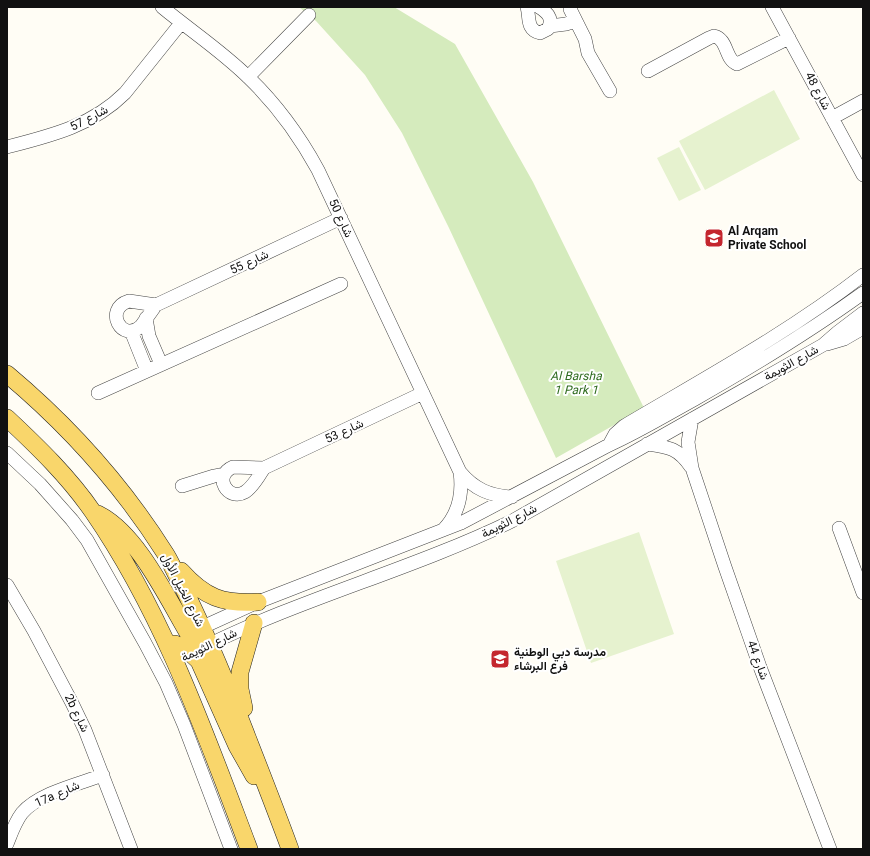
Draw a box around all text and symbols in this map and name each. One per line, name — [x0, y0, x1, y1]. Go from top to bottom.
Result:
street label: شارع 48 — [800, 69, 835, 114]
street label: شارع 57 — [67, 101, 112, 136]
street label: شارع 50 — [323, 196, 357, 241]
place label: Al Arqam Private School — [728, 223, 806, 255]
school or university icon: Al Arqam Private School — [703, 227, 725, 249]
street label: شارع 55 — [227, 246, 272, 280]
street label: شارع الثويمة — [761, 341, 822, 386]
park label: Al Barsha 1 Park 1 — [550, 368, 602, 400]
street label: شارع 53 — [322, 415, 367, 449]
street label: شارع الثويمة — [479, 500, 540, 544]
street label: شارع الخيل الأول — [156, 551, 208, 630]
street label: شارع الثويمة — [178, 625, 240, 667]
street label: شارع 44 — [742, 638, 773, 683]
place label: مدرسة دبي الوطنية فرع البرشاء — [514, 644, 606, 676]
school or university icon: مدرسة دبي الوطنية فرع البرشاء — [489, 648, 511, 670]
street label: 2b شارع — [59, 691, 93, 736]
street label: 17a شارع — [32, 777, 83, 813]

